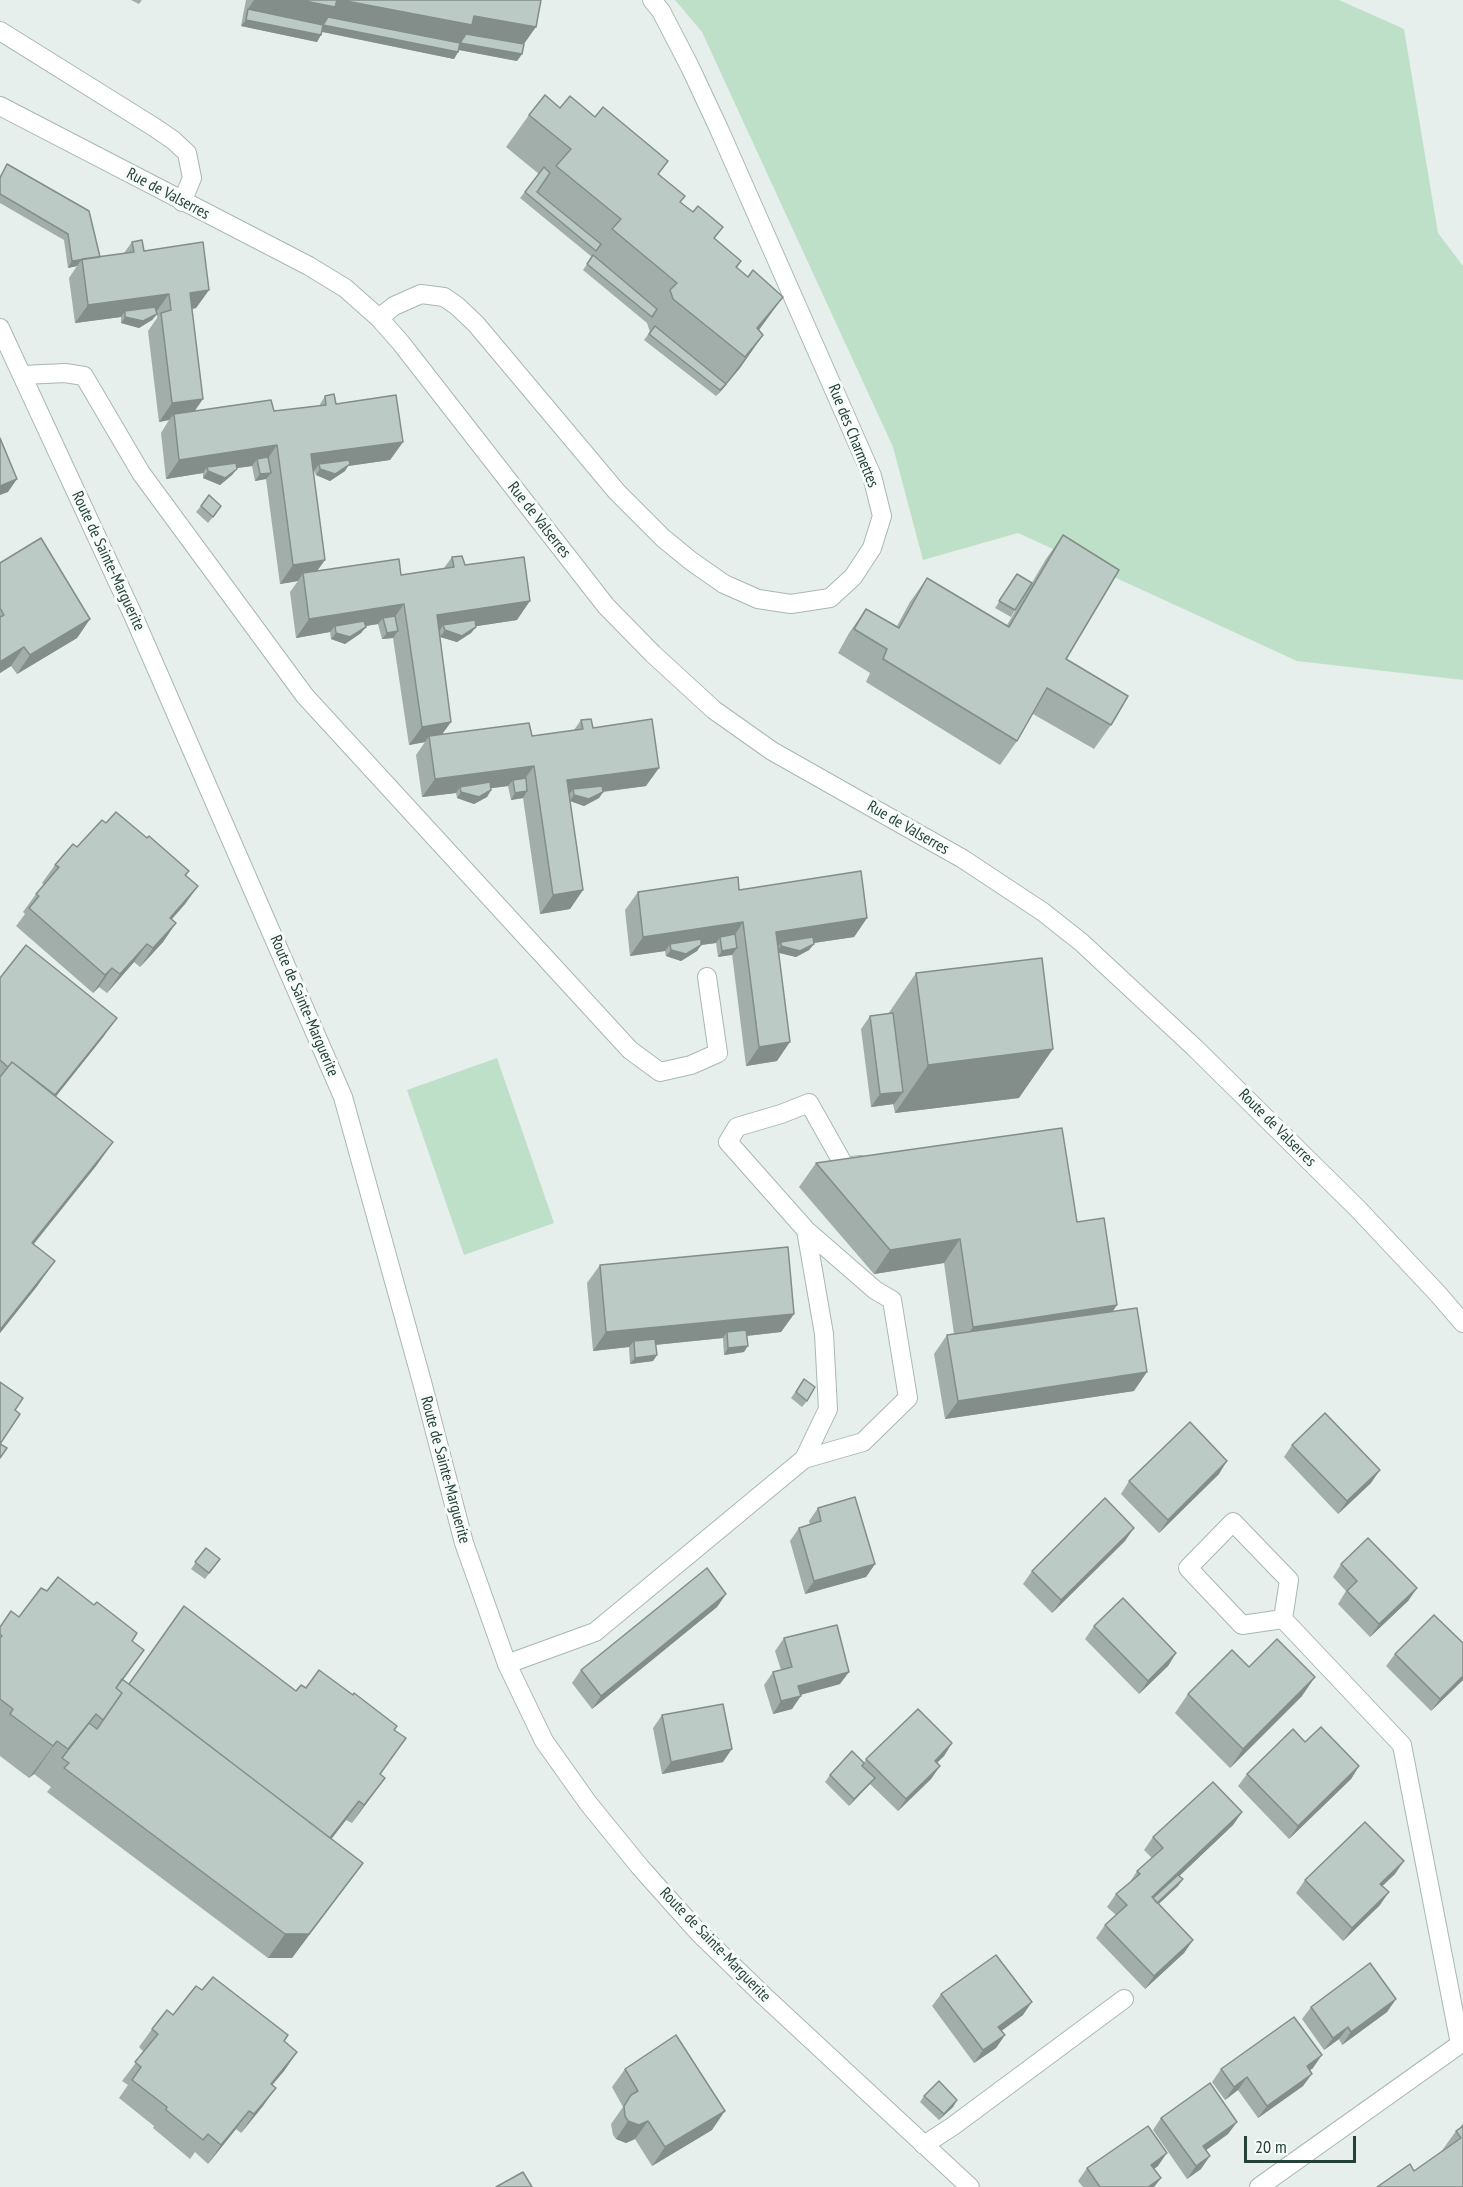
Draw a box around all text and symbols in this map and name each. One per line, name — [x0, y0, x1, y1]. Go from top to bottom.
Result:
street label: Rue de Valserres — [123, 164, 213, 224]
street label: Rue des Charmettes — [824, 381, 882, 491]
street label: Rue de Valserres — [503, 478, 575, 562]
street label: Route de Sainte-Marguerite — [67, 488, 149, 634]
street label: Rue de Valserres — [864, 797, 952, 859]
street label: Route de Sainte-Marguerite — [266, 932, 342, 1080]
street label: Route de Valserres — [1234, 1085, 1320, 1171]
street label: Route de Sainte-Marguerite — [416, 1394, 474, 1546]
street label: Route de Sainte-Marguerite — [655, 1884, 775, 2006]
scale bar — [1247, 2124, 1360, 2162]
text: 20 m — [1255, 2135, 1287, 2158]

